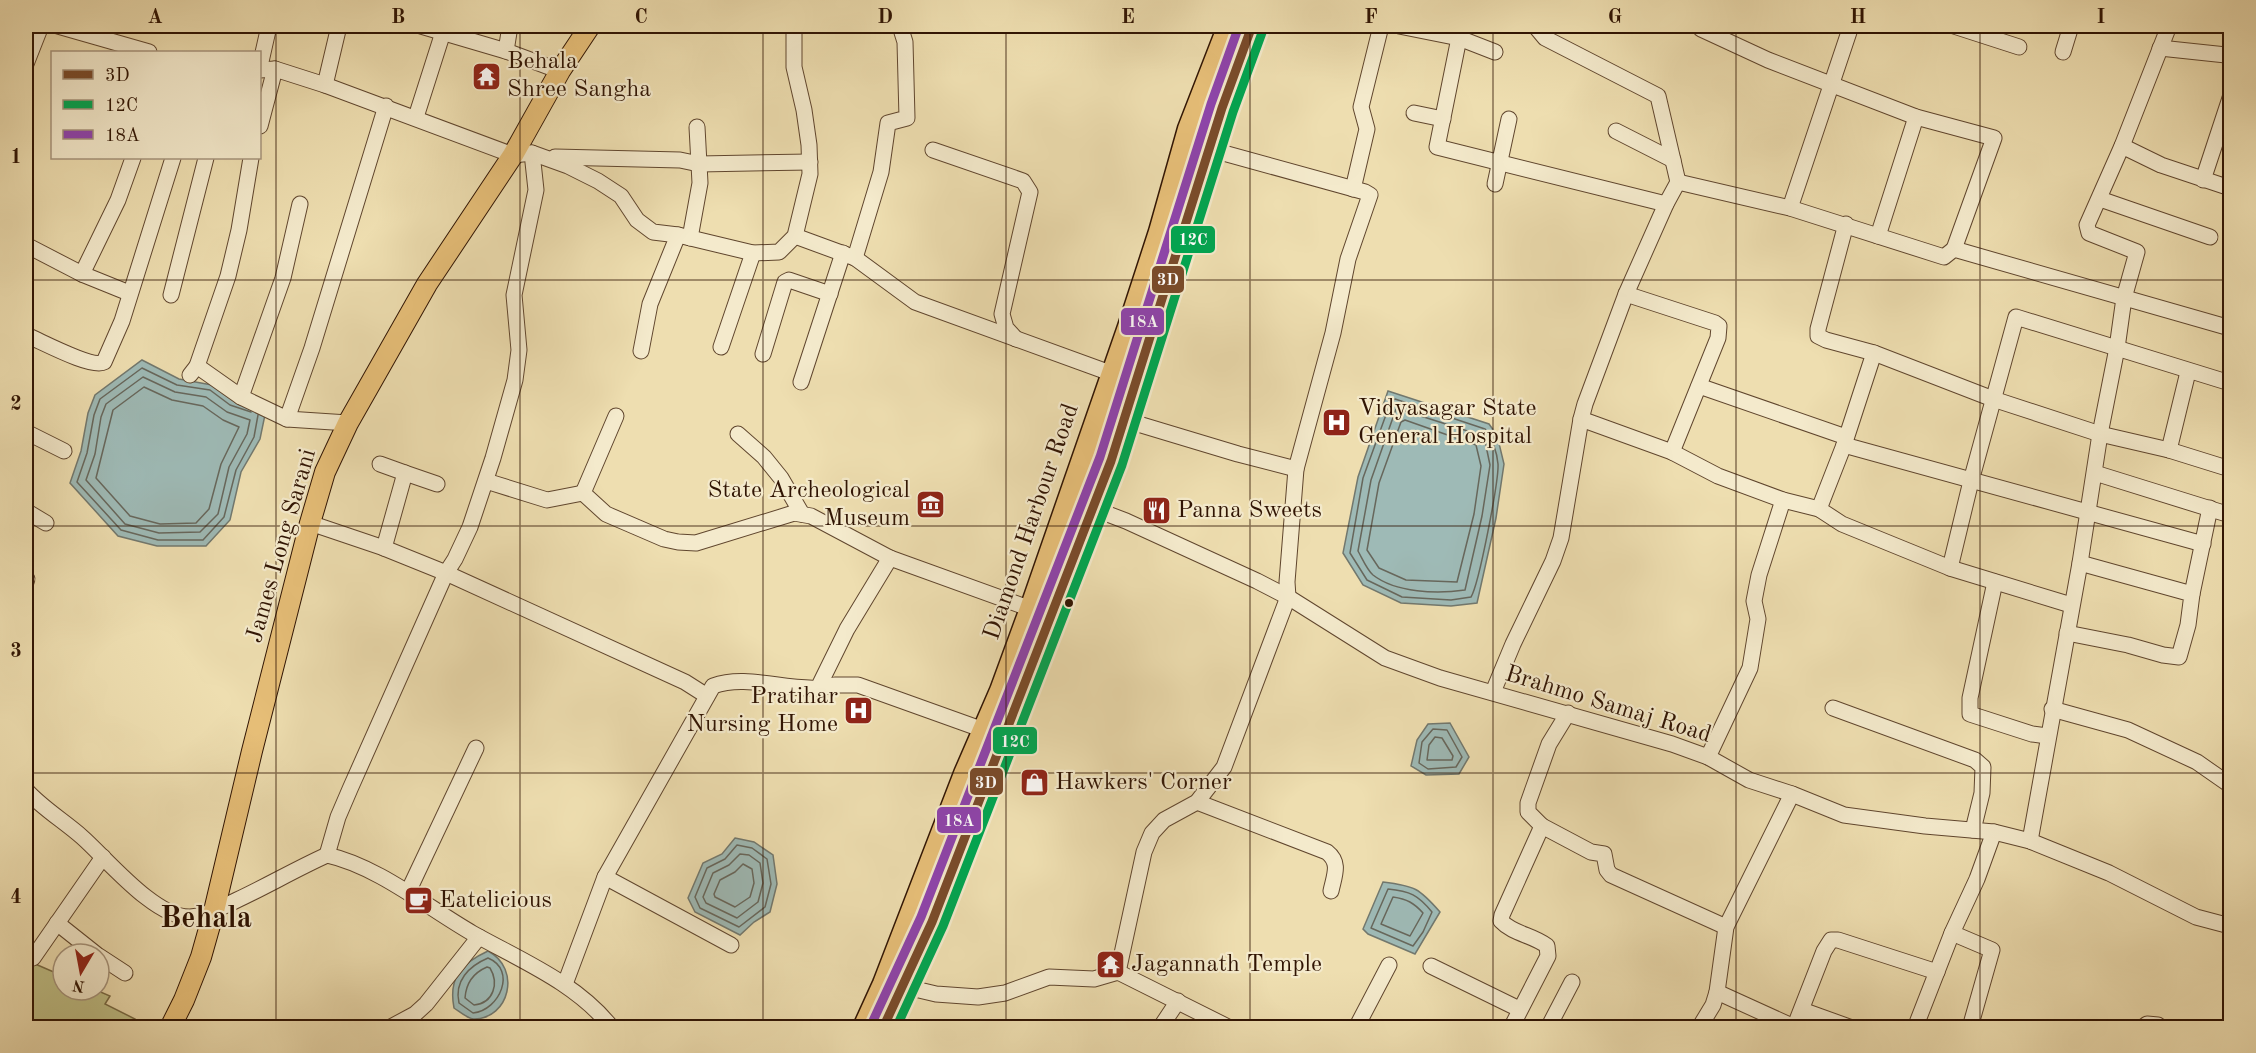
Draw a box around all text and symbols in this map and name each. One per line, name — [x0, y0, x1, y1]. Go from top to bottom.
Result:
text: A — [147, 8, 163, 28]
text: B — [391, 8, 405, 28]
text: C — [634, 8, 648, 28]
text: D — [877, 8, 893, 28]
text: E — [1121, 8, 1135, 28]
text: F — [1364, 8, 1378, 28]
text: G — [1608, 8, 1622, 28]
text: H — [1850, 8, 1866, 28]
text: I — [2097, 8, 2105, 28]
place label: Behala Shree Sangha — [507, 50, 651, 102]
legend — [51, 51, 261, 159]
temple icon: Behala Shree Sangha — [470, 60, 502, 92]
text: 3D — [105, 67, 129, 85]
text: 12C — [105, 97, 138, 115]
text: 18A — [105, 127, 140, 145]
text: 1 — [10, 148, 22, 168]
line badge: 12C — [1170, 225, 1216, 254]
text: 12C — [1178, 233, 1208, 249]
line badge: 3D — [1151, 265, 1185, 294]
text: 3D — [1157, 273, 1179, 289]
line badge: 18A — [1120, 307, 1165, 336]
text: 18A — [1128, 315, 1158, 331]
text: 2 — [10, 395, 22, 415]
place label: Vidyasagar State General Hospital — [1358, 397, 1537, 449]
street label: Diamond Harbour Road — [980, 401, 1084, 643]
hospital icon: Vidyasagar State General Hospital — [1321, 407, 1353, 439]
street label: James Long Sarani — [243, 446, 321, 646]
place label: State Archeological Museum — [707, 479, 910, 531]
museum icon: State Archeological Museum — [915, 489, 947, 521]
restaurant icon: Panna Sweets — [1140, 495, 1172, 527]
place label: Panna Sweets — [1177, 499, 1322, 523]
unlabelled marker — [1063, 597, 1075, 609]
text: 3 — [10, 642, 22, 662]
street label: Brahmo Samaj Road — [1502, 662, 1714, 748]
place label: Pratihar Nursing Home — [686, 685, 838, 737]
hospital icon: Pratihar Nursing Home — [843, 695, 875, 727]
line badge: 12C — [992, 726, 1038, 755]
text: 12C — [1000, 735, 1030, 751]
line badge: 3D — [969, 767, 1004, 796]
shop icon: Hawkers' Corner — [1018, 767, 1050, 799]
place label: Hawkers' Corner — [1055, 771, 1232, 795]
text: 3D — [975, 776, 997, 792]
line badge: 18A — [936, 806, 982, 834]
text: 18A — [944, 814, 974, 830]
cafe icon: Eatelicious — [402, 885, 434, 917]
text: 4 — [10, 888, 22, 908]
place label: Eatelicious — [439, 889, 552, 913]
district label: Behala — [160, 904, 252, 934]
north arrow — [51, 942, 111, 1002]
temple icon: Jagannath Temple — [1094, 949, 1126, 981]
place label: Jagannath Temple — [1131, 953, 1322, 977]
text: N — [71, 976, 86, 994]

